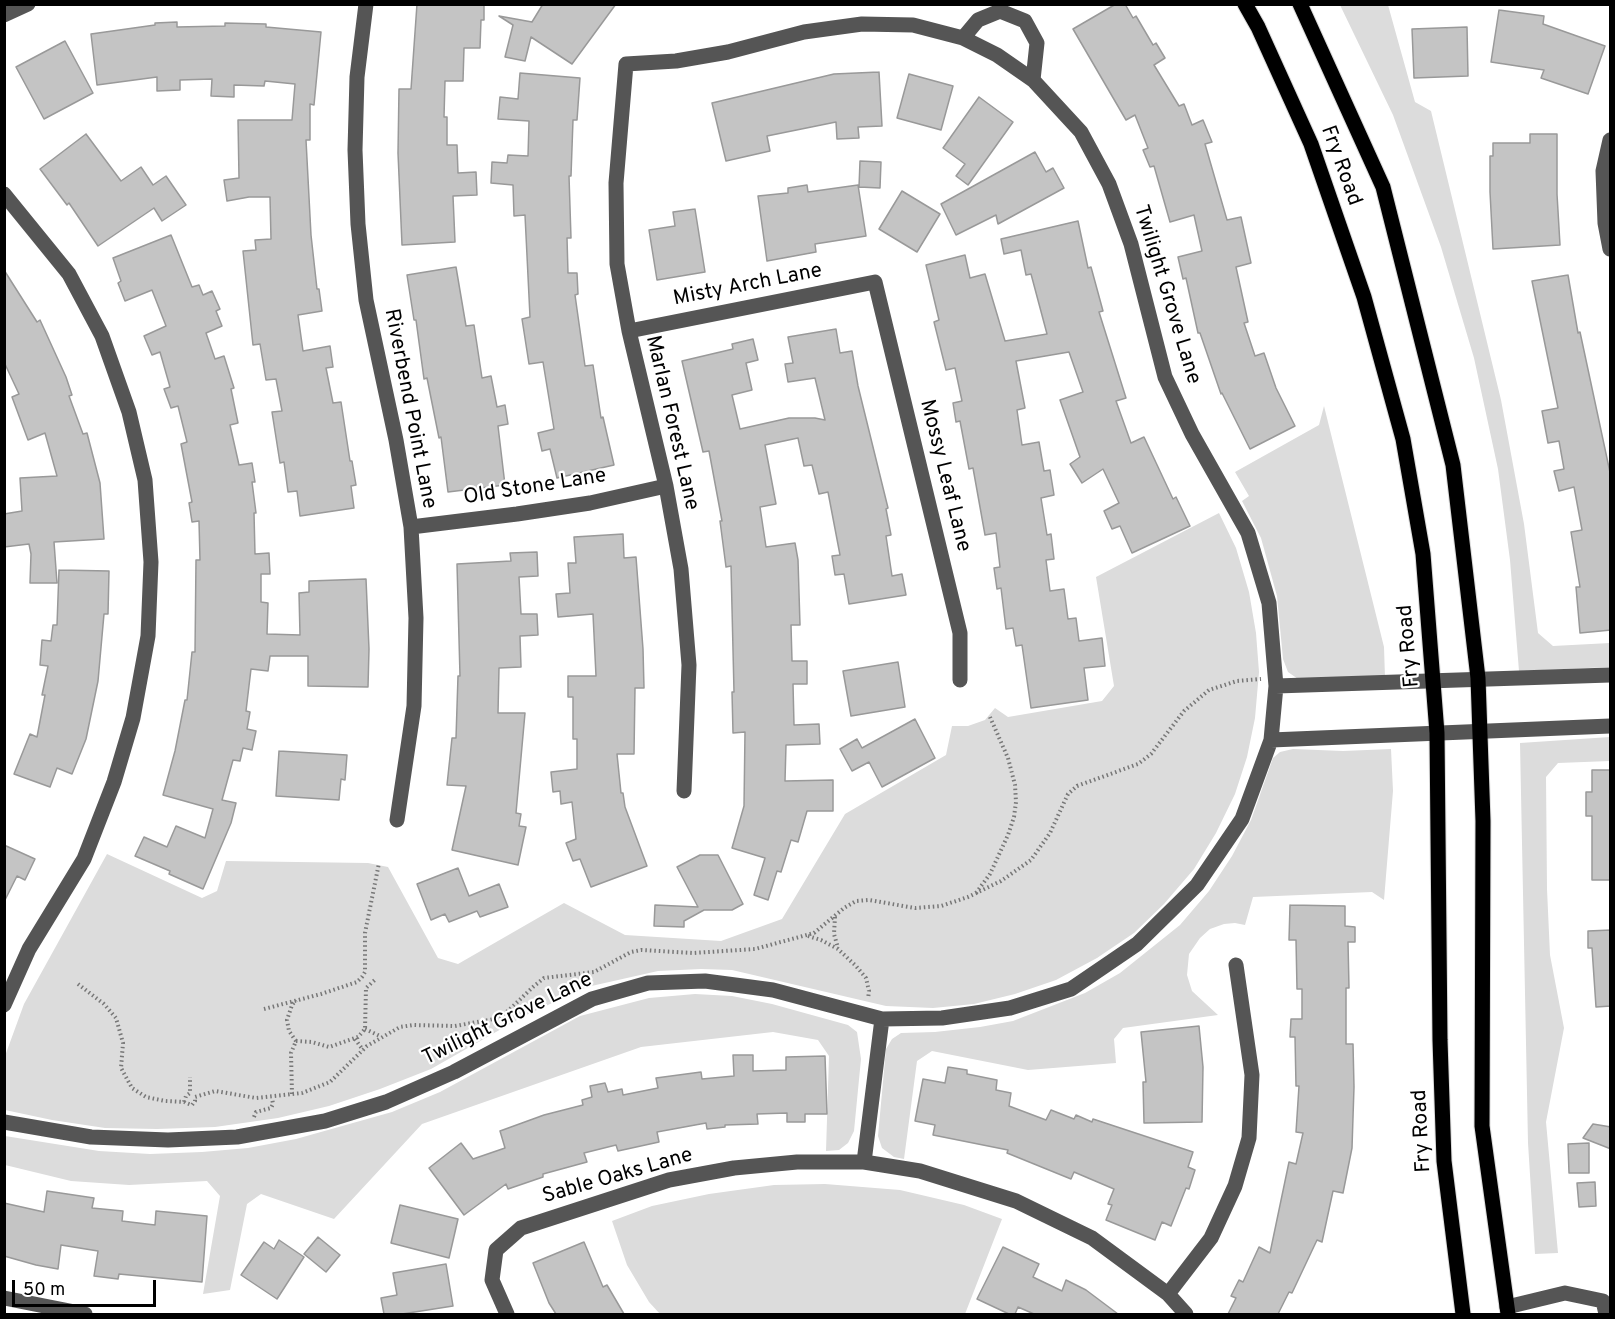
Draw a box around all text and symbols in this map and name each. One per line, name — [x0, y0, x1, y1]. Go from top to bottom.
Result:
street label: Fry Road — [1314, 123, 1366, 209]
street label: Twilight Grove Lane — [1127, 202, 1205, 388]
street label: Misty Arch Lane — [671, 259, 825, 313]
street label: Riverbend Point Lane — [377, 307, 441, 511]
street label: Marlan Forest Lane — [639, 333, 703, 513]
street label: Mossy Leaf Lane — [913, 397, 975, 555]
street label: Old Stone Lane — [462, 464, 608, 512]
street label: Fry Road — [1394, 603, 1426, 689]
street label: Twilight Grove Lane — [419, 968, 597, 1072]
street label: Fry Road — [1408, 1089, 1438, 1173]
street label: Sable Oaks Lane — [540, 1144, 696, 1210]
scale bar — [15, 1268, 159, 1306]
text: 50 m — [23, 1279, 65, 1302]

